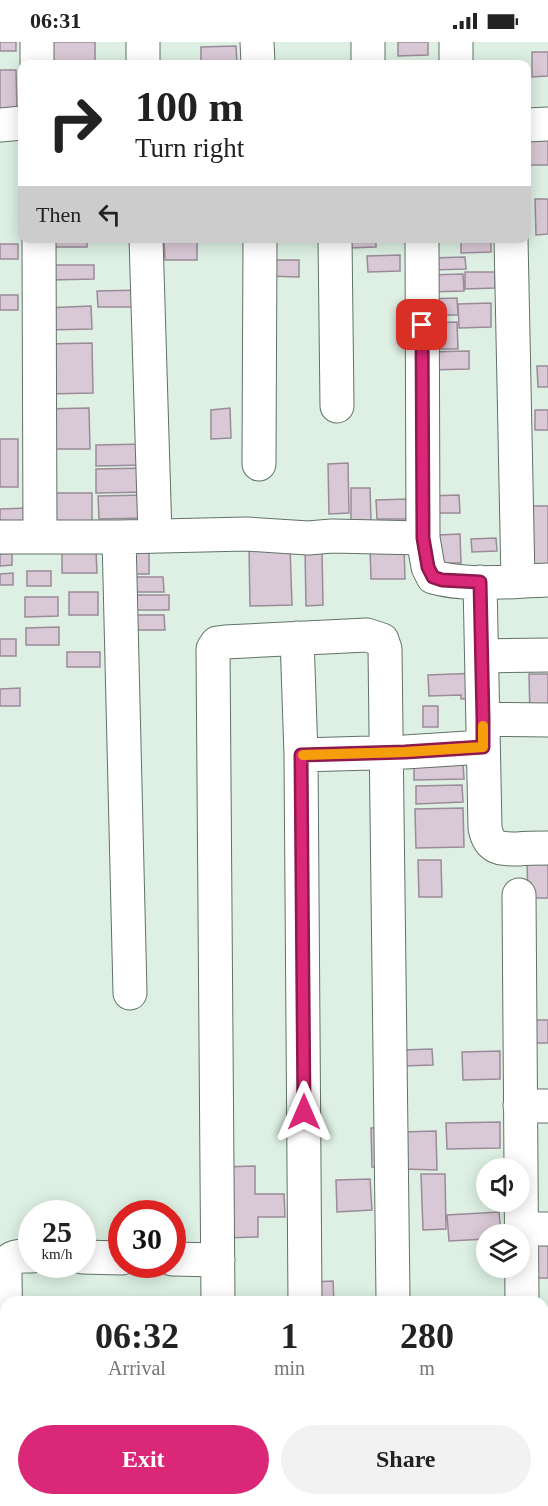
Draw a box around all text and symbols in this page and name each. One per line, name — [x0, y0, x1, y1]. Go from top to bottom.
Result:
text: 06:31 — [30, 8, 81, 33]
icon: right — [36, 84, 114, 162]
text: 100 m — [135, 84, 244, 130]
text: Turn right — [135, 133, 244, 163]
icon: left — [93, 198, 126, 231]
text: Then — [36, 202, 81, 227]
pin — [396, 299, 447, 350]
icon: arrive — [405, 308, 438, 341]
position arrow — [272, 1080, 336, 1144]
map controls — [476, 1158, 530, 1278]
button: sound — [476, 1158, 530, 1212]
speed limit sign: 30 — [108, 1200, 186, 1278]
text: 25 — [42, 1215, 72, 1248]
button: layers — [476, 1224, 530, 1278]
text: km/h — [42, 1246, 72, 1262]
text: 06:32 — [95, 1316, 179, 1356]
text: 1 — [281, 1316, 299, 1356]
text: 280 — [400, 1316, 454, 1356]
text: Arrival — [108, 1357, 166, 1379]
text: min — [274, 1357, 305, 1379]
text: m — [419, 1357, 435, 1379]
button: Exit — [18, 1425, 269, 1494]
button: Share — [281, 1425, 531, 1494]

